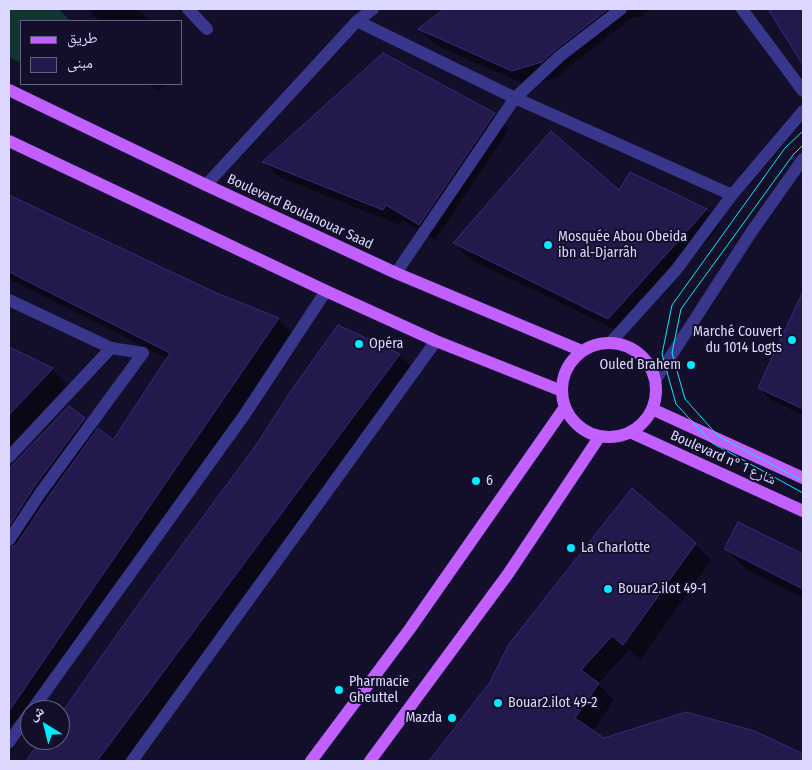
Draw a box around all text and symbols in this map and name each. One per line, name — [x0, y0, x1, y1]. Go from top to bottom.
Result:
legend — [20, 20, 182, 85]
text: طريق — [67, 29, 98, 47]
text: مبنى — [67, 54, 93, 72]
street label: Boulevard Boulanouar Saad — [224, 171, 376, 253]
place label: Mosquée Abou Obeida ibn al-Djarrâh — [558, 229, 687, 262]
marker: Mosquée Abou Obeida ibn al-Djarrâh — [542, 239, 554, 251]
place label: Marché Couvert du 1014 Logts — [693, 324, 782, 357]
marker: Marché Couvert du 1014 Logts — [786, 334, 798, 346]
place label: Opéra — [369, 336, 403, 352]
marker: Opéra — [353, 338, 365, 350]
place label: Ouled Brahem — [600, 357, 681, 373]
marker: Ouled Brahem — [685, 359, 697, 371]
street label: Boulevard n° شارع 1 — [668, 427, 778, 489]
place label: 6 — [486, 473, 493, 489]
marker: 6 — [470, 475, 482, 487]
place label: La Charlotte — [581, 540, 650, 556]
marker: La Charlotte — [565, 542, 577, 554]
place label: Bouar2.ilot 49-1 — [618, 581, 707, 597]
marker: Bouar2.ilot 49-1 — [602, 583, 614, 595]
place label: Pharmacie Gheuttel — [349, 674, 409, 706]
marker: Pharmacie Gheuttel — [333, 684, 345, 696]
place label: Bouar2.ilot 49-2 — [508, 695, 597, 711]
marker: Bouar2.ilot 49-2 — [492, 697, 504, 709]
north arrow — [20, 700, 70, 750]
text: ش — [25, 702, 47, 725]
place label: Mazda — [405, 710, 442, 726]
marker: Mazda — [446, 712, 458, 724]

